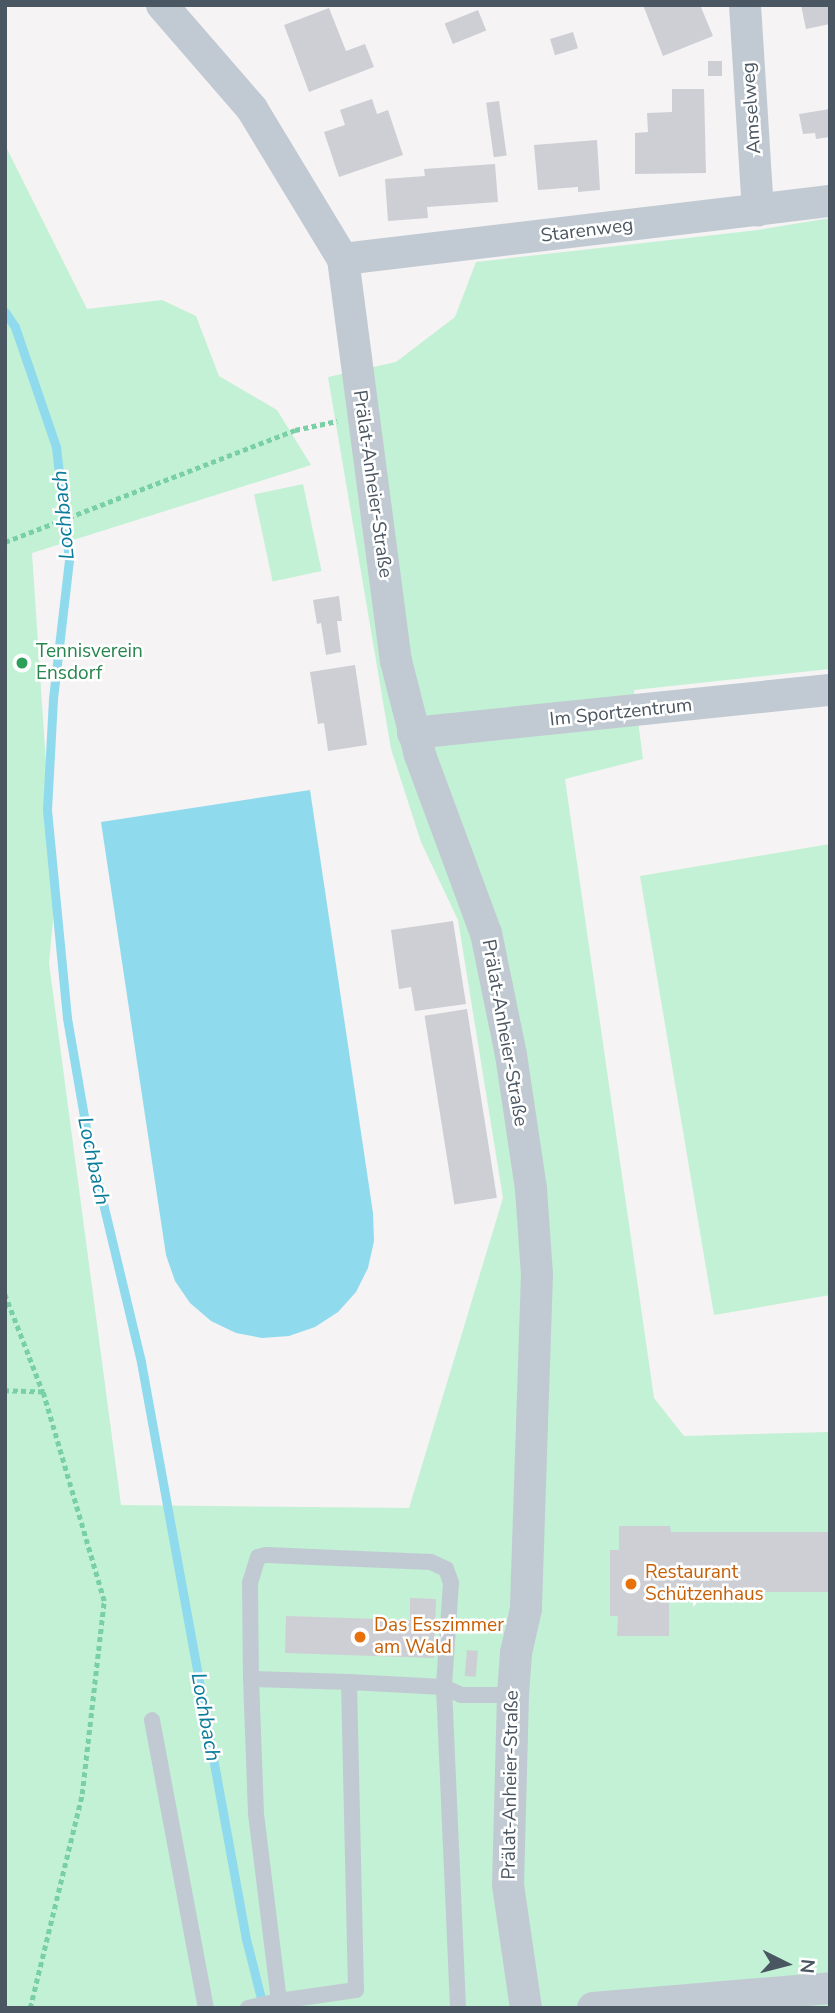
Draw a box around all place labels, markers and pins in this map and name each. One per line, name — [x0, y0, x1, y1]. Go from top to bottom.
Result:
place label: Tennisverein Ensdorf — [36, 641, 143, 685]
marker: Tennisverein Ensdorf — [14, 655, 30, 671]
place label: Restaurant Schützenhaus — [645, 1562, 764, 1606]
marker: Restaurant Schützenhaus — [623, 1576, 639, 1592]
place label: Das Esszimmer am Wald — [374, 1615, 504, 1659]
marker: Das Esszimmer am Wald — [352, 1629, 368, 1645]

